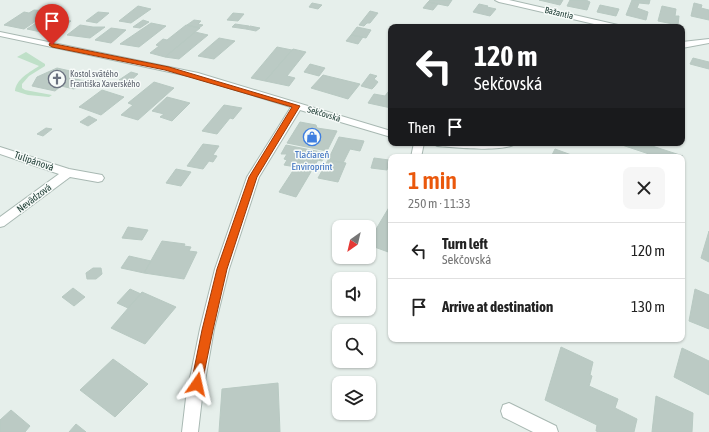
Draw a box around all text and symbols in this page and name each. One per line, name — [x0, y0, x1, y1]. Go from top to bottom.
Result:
pin — [35, 4, 69, 45]
street label: Bažantia — [544, 5, 574, 21]
icon: arrive — [41, 10, 63, 32]
icon: left — [408, 40, 460, 92]
text: 120 m — [474, 40, 537, 72]
church icon: Kostol svätého Františka Xaverského — [47, 69, 67, 89]
place label: Kostol svätého Františka Xaverského — [70, 69, 140, 89]
text: Sekčovská — [474, 73, 542, 94]
street label: Sekčovská — [306, 104, 342, 124]
icon: arrive — [444, 116, 466, 138]
text: Then — [408, 119, 436, 136]
shop icon: Tlačiareň Enviroprint — [302, 127, 322, 147]
street label: Tulipánová — [13, 149, 56, 173]
place label: Tlačiareň Enviroprint — [292, 149, 333, 172]
text: 1 min — [408, 167, 457, 194]
button: close — [623, 167, 665, 209]
street label: Nevädzová — [15, 181, 54, 215]
text: 250 m · 11:33 — [408, 196, 471, 211]
north arrow — [332, 220, 376, 264]
map controls — [332, 220, 376, 420]
text: Turn left — [442, 235, 488, 252]
icon: left — [408, 240, 430, 262]
text: 120 m — [631, 242, 665, 259]
text: Sekčovská — [442, 252, 491, 267]
button: sound — [332, 272, 376, 316]
icon: arrive — [408, 296, 430, 318]
text: Arrive at destination — [442, 298, 553, 315]
text: 130 m — [631, 298, 665, 315]
button: search — [332, 324, 376, 368]
position arrow — [176, 363, 218, 405]
button: layers — [332, 376, 376, 420]

